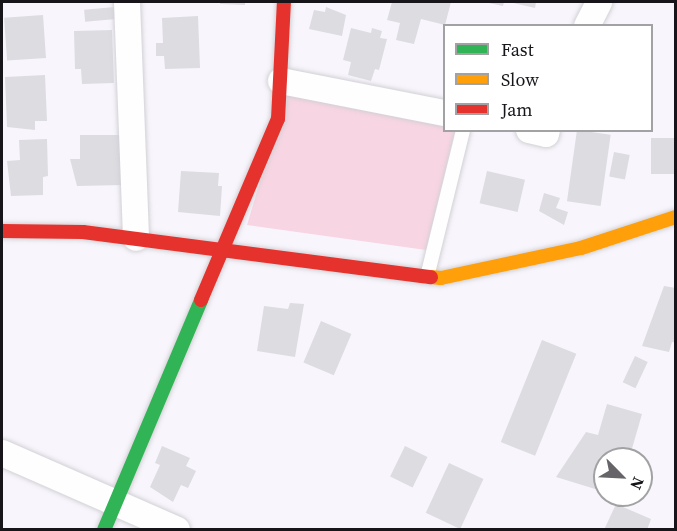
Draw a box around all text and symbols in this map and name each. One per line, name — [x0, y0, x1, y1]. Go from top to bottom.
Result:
legend — [443, 24, 653, 132]
text: Fast — [501, 37, 534, 62]
text: Slow — [501, 67, 539, 92]
text: Jam — [501, 97, 533, 122]
north arrow — [593, 447, 653, 507]
text: N — [625, 474, 650, 493]

